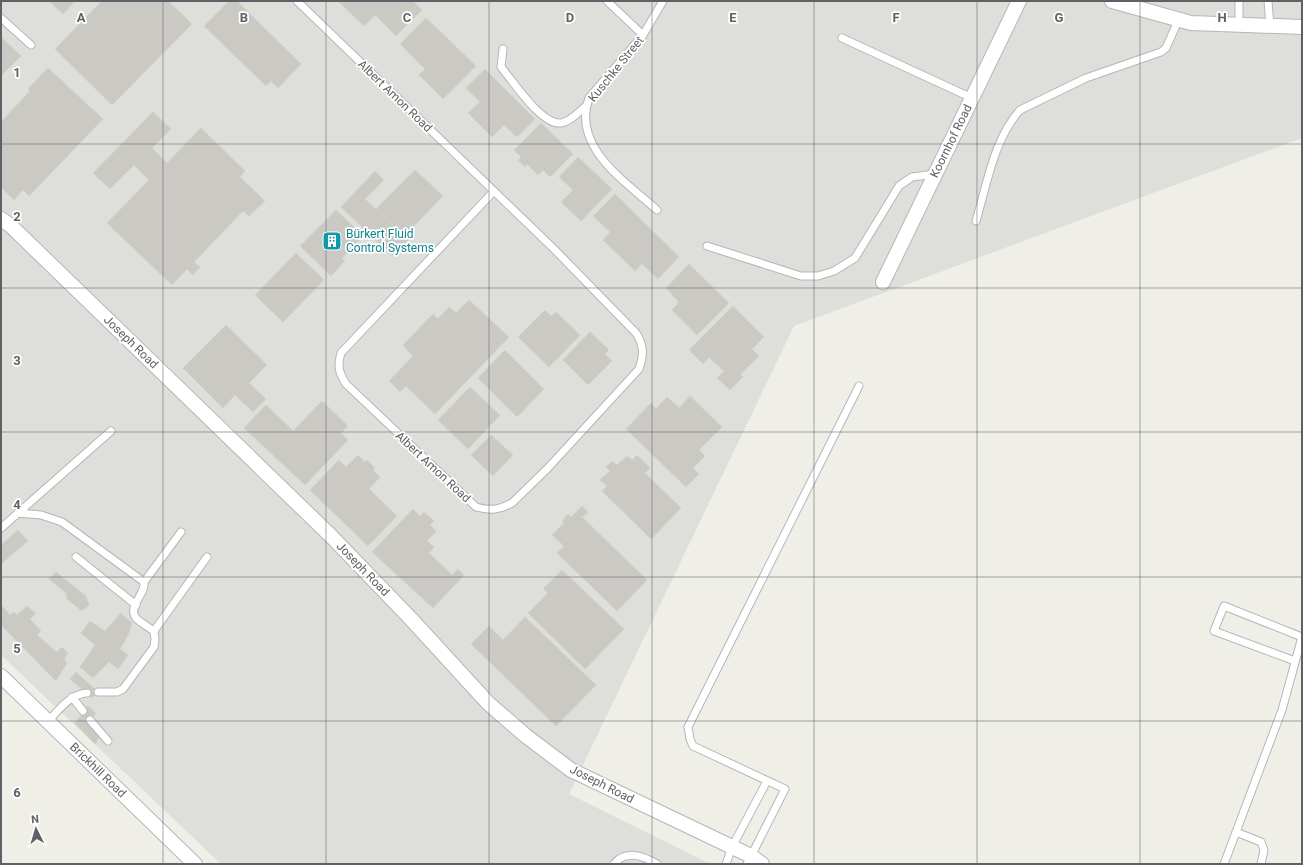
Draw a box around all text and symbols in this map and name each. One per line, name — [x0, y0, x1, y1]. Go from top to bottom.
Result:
text: A — [77, 10, 86, 25]
text: B — [240, 10, 248, 25]
text: C — [403, 10, 412, 25]
text: D — [566, 10, 574, 25]
text: E — [729, 10, 737, 25]
text: F — [892, 10, 900, 25]
text: G — [1055, 10, 1064, 25]
text: H — [1217, 10, 1227, 25]
street label: Kuschke Street — [585, 33, 647, 105]
street label: Albert Amon Road — [355, 57, 435, 135]
text: 1 — [13, 65, 21, 80]
street label: Koornhof Road — [927, 102, 975, 180]
text: 2 — [13, 209, 21, 224]
place label: Bürkert Fluid Control Systems — [346, 227, 434, 255]
building icon: Bürkert Fluid Control Systems — [321, 230, 343, 252]
street label: Joseph Road — [101, 313, 161, 371]
text: 3 — [13, 353, 21, 368]
street label: Albert Amon Road — [393, 429, 473, 505]
text: 4 — [13, 497, 21, 512]
street label: Joseph Road — [334, 539, 392, 599]
text: 5 — [13, 641, 21, 656]
street label: Brickhill Road — [67, 740, 129, 800]
street label: Joseph Road — [568, 762, 636, 806]
text: 6 — [13, 785, 21, 800]
north arrow — [16, 809, 56, 849]
text: N — [31, 813, 40, 826]

